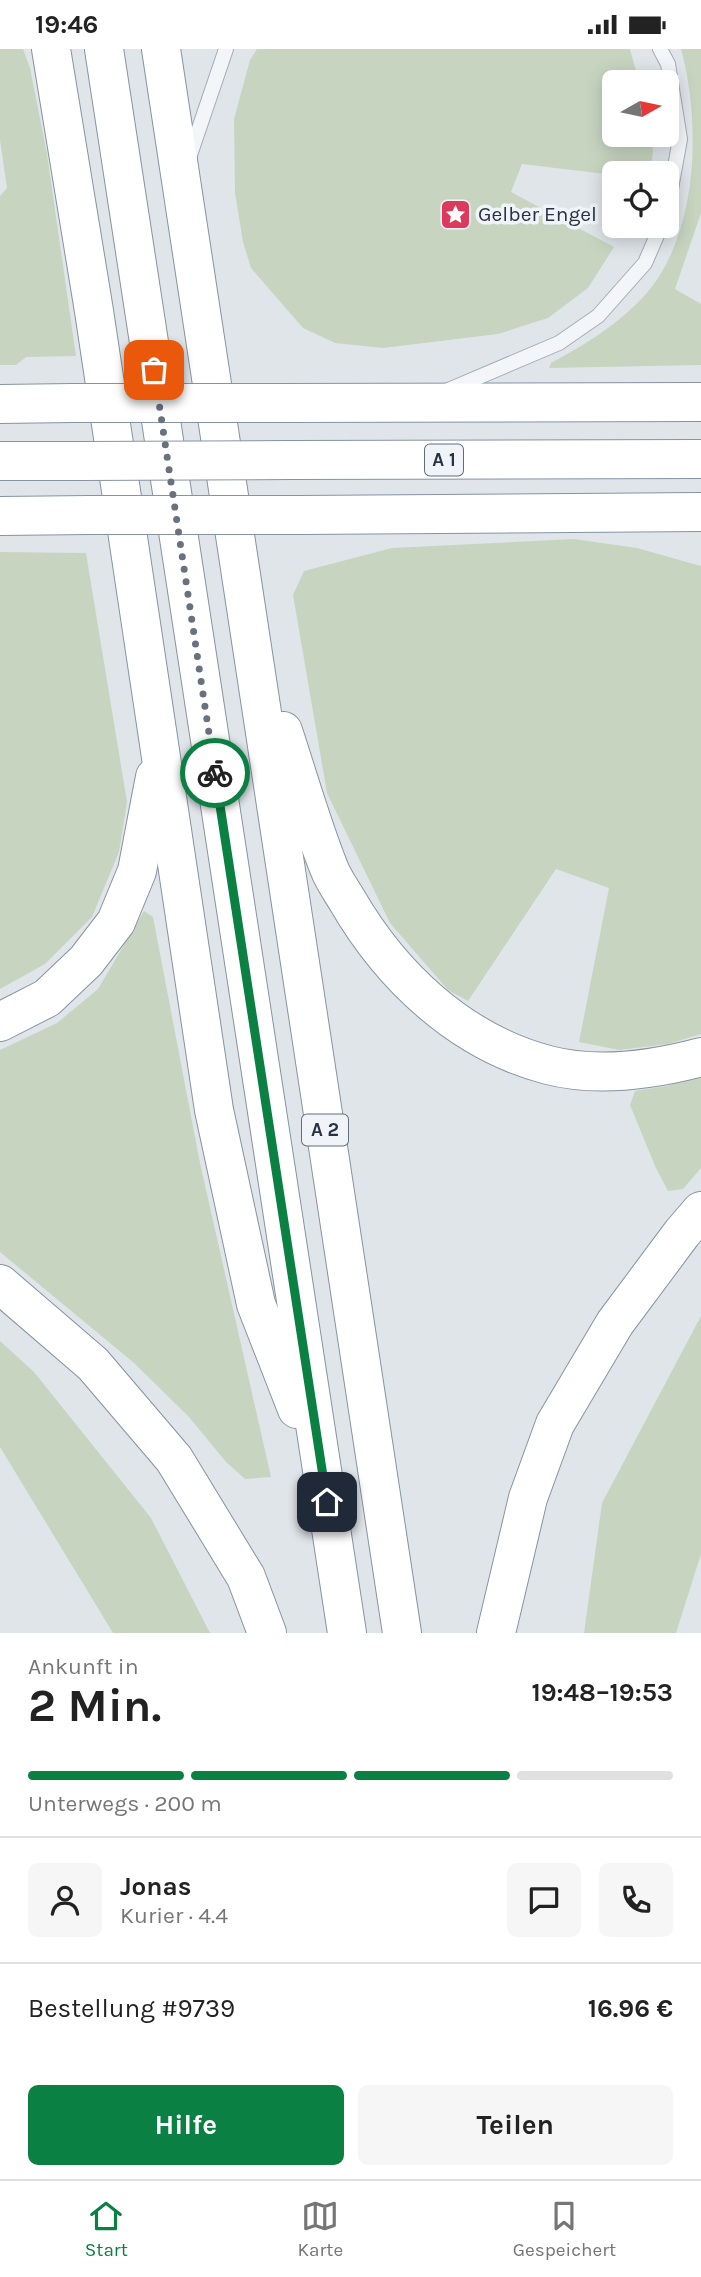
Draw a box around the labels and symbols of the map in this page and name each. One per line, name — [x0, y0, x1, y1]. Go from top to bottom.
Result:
north arrow — [602, 70, 679, 147]
place icon: Gelber Engel — [438, 197, 472, 231]
place label: Gelber Engel — [478, 202, 597, 226]
pin — [124, 340, 184, 400]
road number: A 1 — [425, 445, 463, 475]
courier — [180, 738, 250, 808]
road number: A 2 — [302, 1114, 348, 1145]
pin — [297, 1472, 357, 1532]

